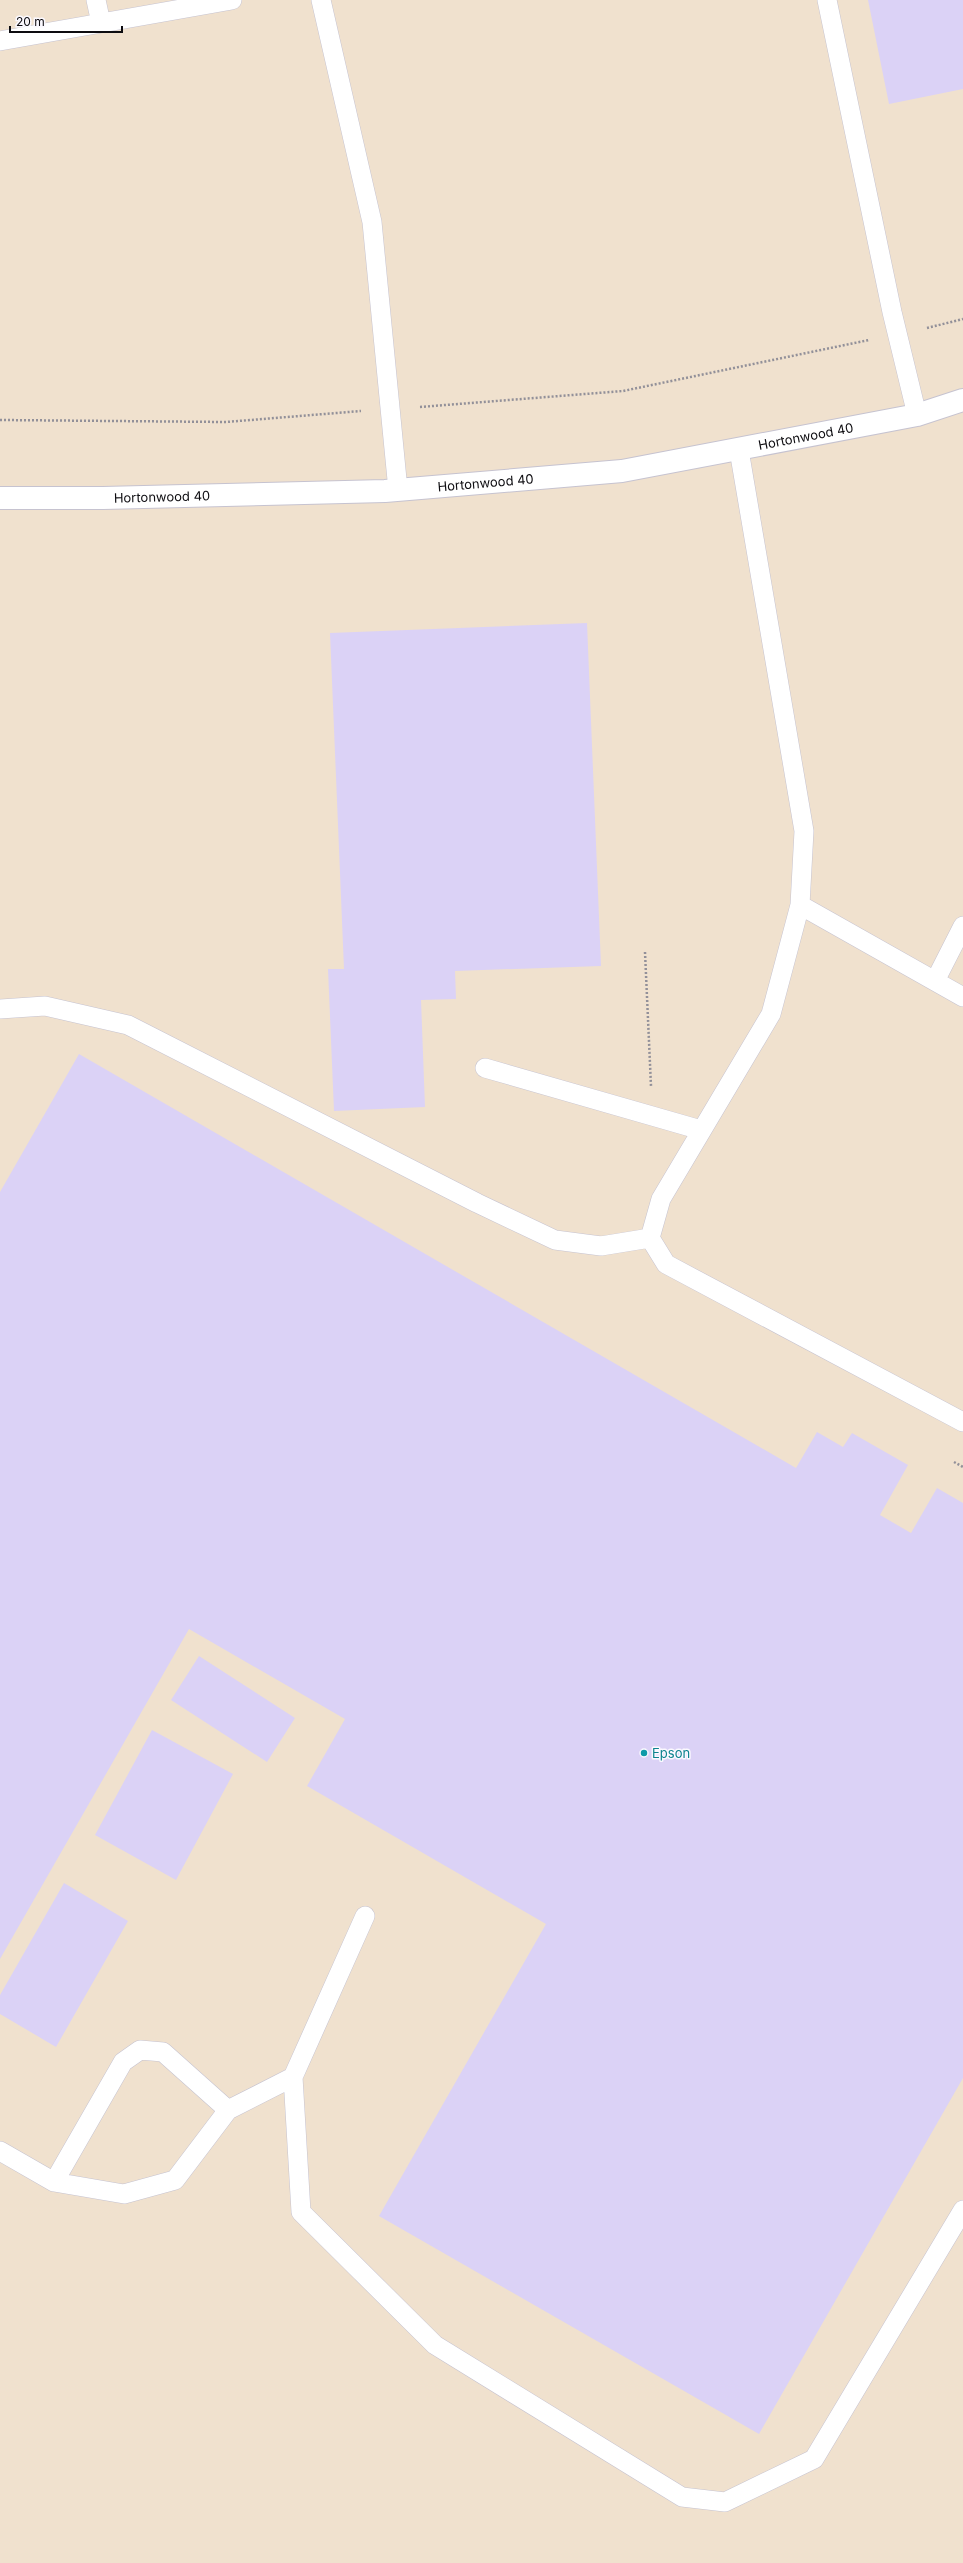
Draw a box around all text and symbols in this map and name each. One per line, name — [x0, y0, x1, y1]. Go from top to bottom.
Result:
scale bar — [10, 8, 122, 34]
text: 20 m — [16, 14, 45, 29]
street label: Hortonwood 40 — [757, 419, 855, 453]
street label: Hortonwood 40 — [437, 470, 534, 495]
street label: Hortonwood 40 — [114, 487, 210, 506]
place label: Epson — [652, 1745, 690, 1761]
marker: Epson — [639, 1748, 649, 1758]

